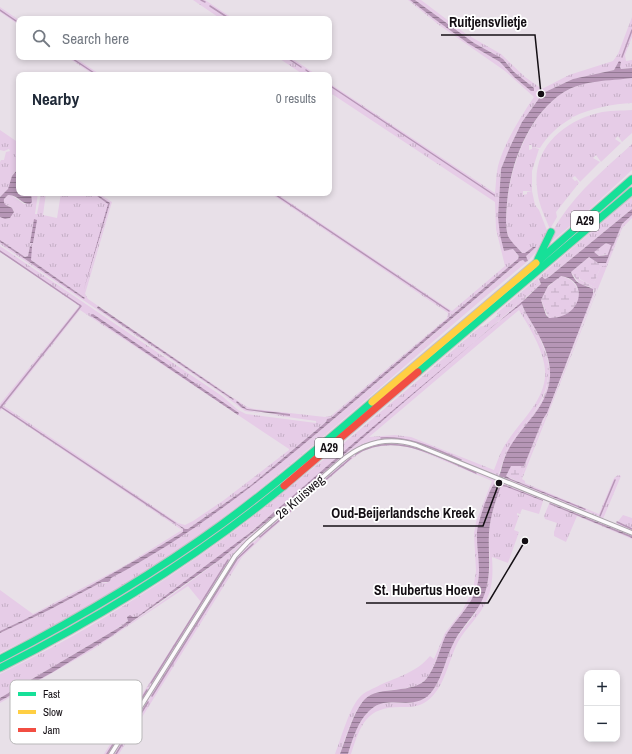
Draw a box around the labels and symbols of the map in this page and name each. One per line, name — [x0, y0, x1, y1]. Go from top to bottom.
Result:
callout: Ruitjensvlietje — [441, 9, 535, 35]
text: Ruitjensvlietje — [449, 13, 527, 31]
road number: A29 — [571, 211, 599, 231]
road number: A29 — [315, 438, 343, 458]
street label: 2e Kruisweg — [272, 471, 328, 523]
callout: Oud-Beijerlandsche Kreek — [323, 500, 483, 526]
text: Oud-Beijerlandsche Kreek — [331, 504, 475, 522]
callout: St. Hubertus Hoeve — [366, 577, 488, 603]
text: St. Hubertus Hoeve — [374, 581, 480, 599]
legend — [10, 680, 142, 744]
text: Fast — [43, 687, 61, 701]
text: Slow — [43, 705, 63, 719]
text: Jam — [43, 723, 60, 737]

